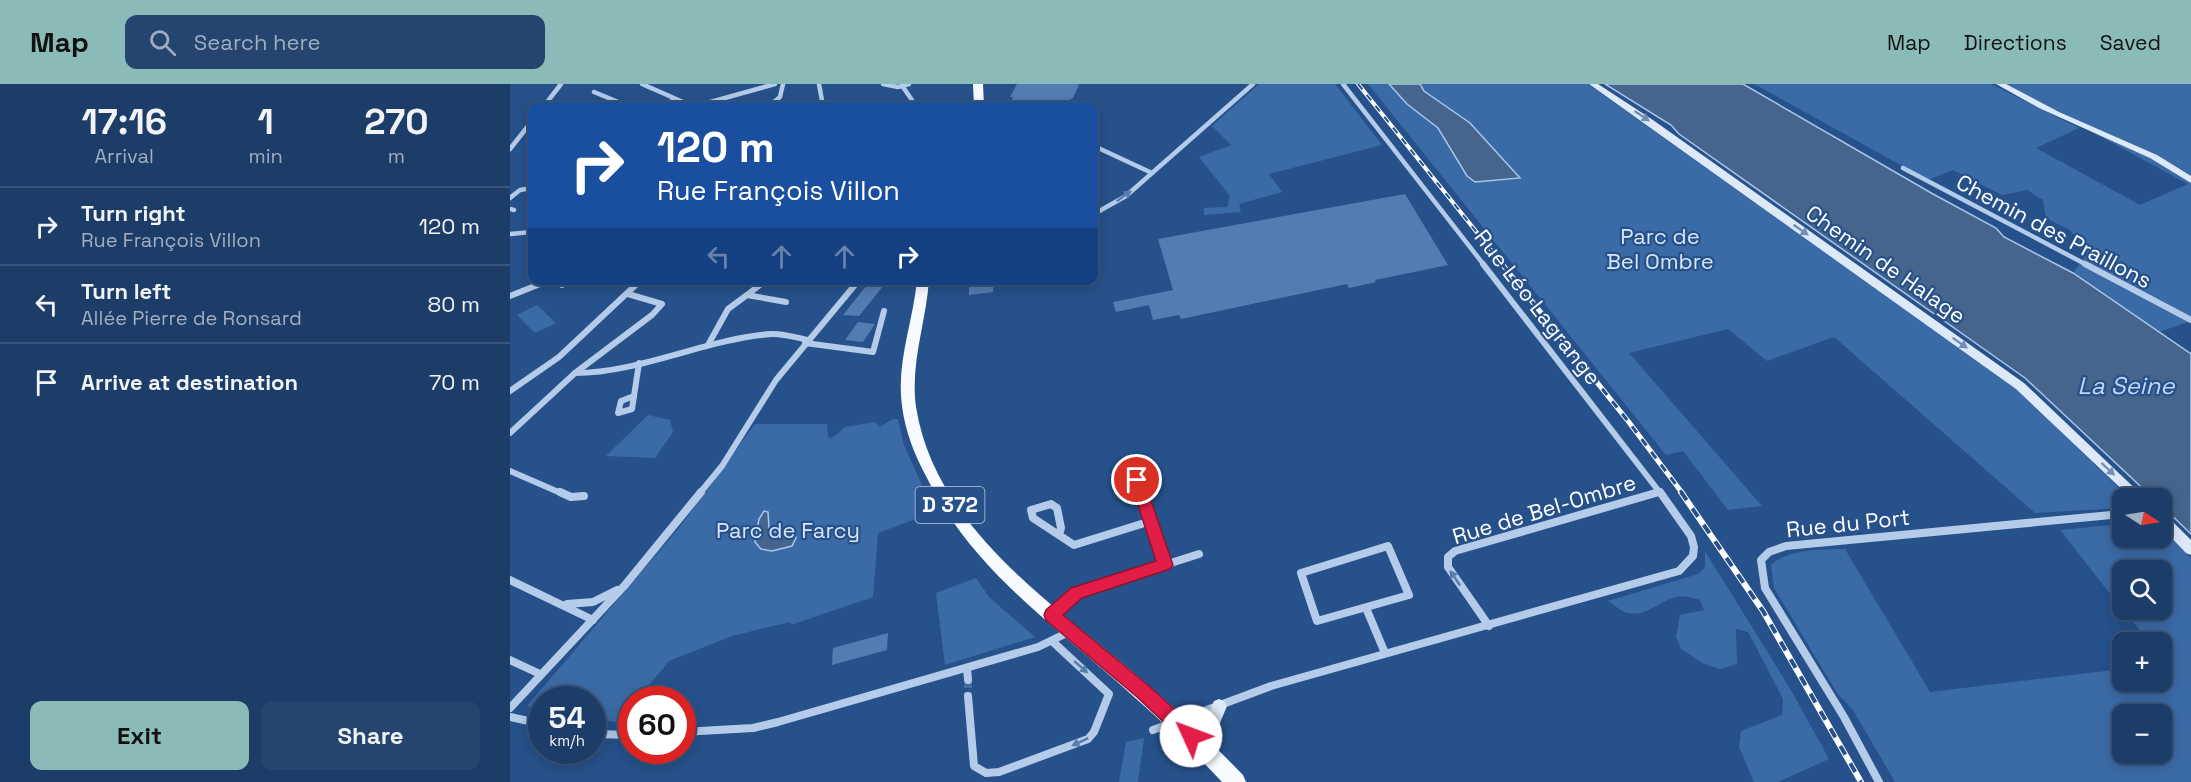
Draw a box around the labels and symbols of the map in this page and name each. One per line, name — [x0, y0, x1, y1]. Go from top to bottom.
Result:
one-way arrow — [1634, 110, 1650, 122]
street label: Chemin des Praillons — [1952, 168, 2156, 294]
one-way arrow — [1116, 190, 1132, 202]
street label: Chemin de Halage — [1801, 198, 1971, 330]
park label: Parc de Bel Ombre — [1606, 222, 1714, 275]
street label: Rue Léo Lagrange — [1468, 224, 1608, 390]
one-way arrow — [1792, 224, 1808, 236]
one-way arrow — [1951, 337, 1967, 349]
water label: La Seine — [2078, 370, 2175, 401]
pin — [1111, 454, 1162, 505]
one-way arrow — [2100, 462, 2115, 476]
street label: Rue de Bel-Ombre — [1449, 468, 1639, 550]
road number: D 372 — [916, 487, 984, 523]
north arrow — [2112, 488, 2172, 548]
street label: Rue du Port — [1785, 503, 1911, 543]
park label: Parc de Farcy — [716, 516, 860, 544]
one-way arrow — [1449, 570, 1461, 586]
one-way arrow — [1074, 660, 1089, 673]
speed limit sign: 60 — [618, 686, 696, 764]
position arrow — [1159, 704, 1223, 768]
one-way arrow — [1071, 736, 1089, 746]

